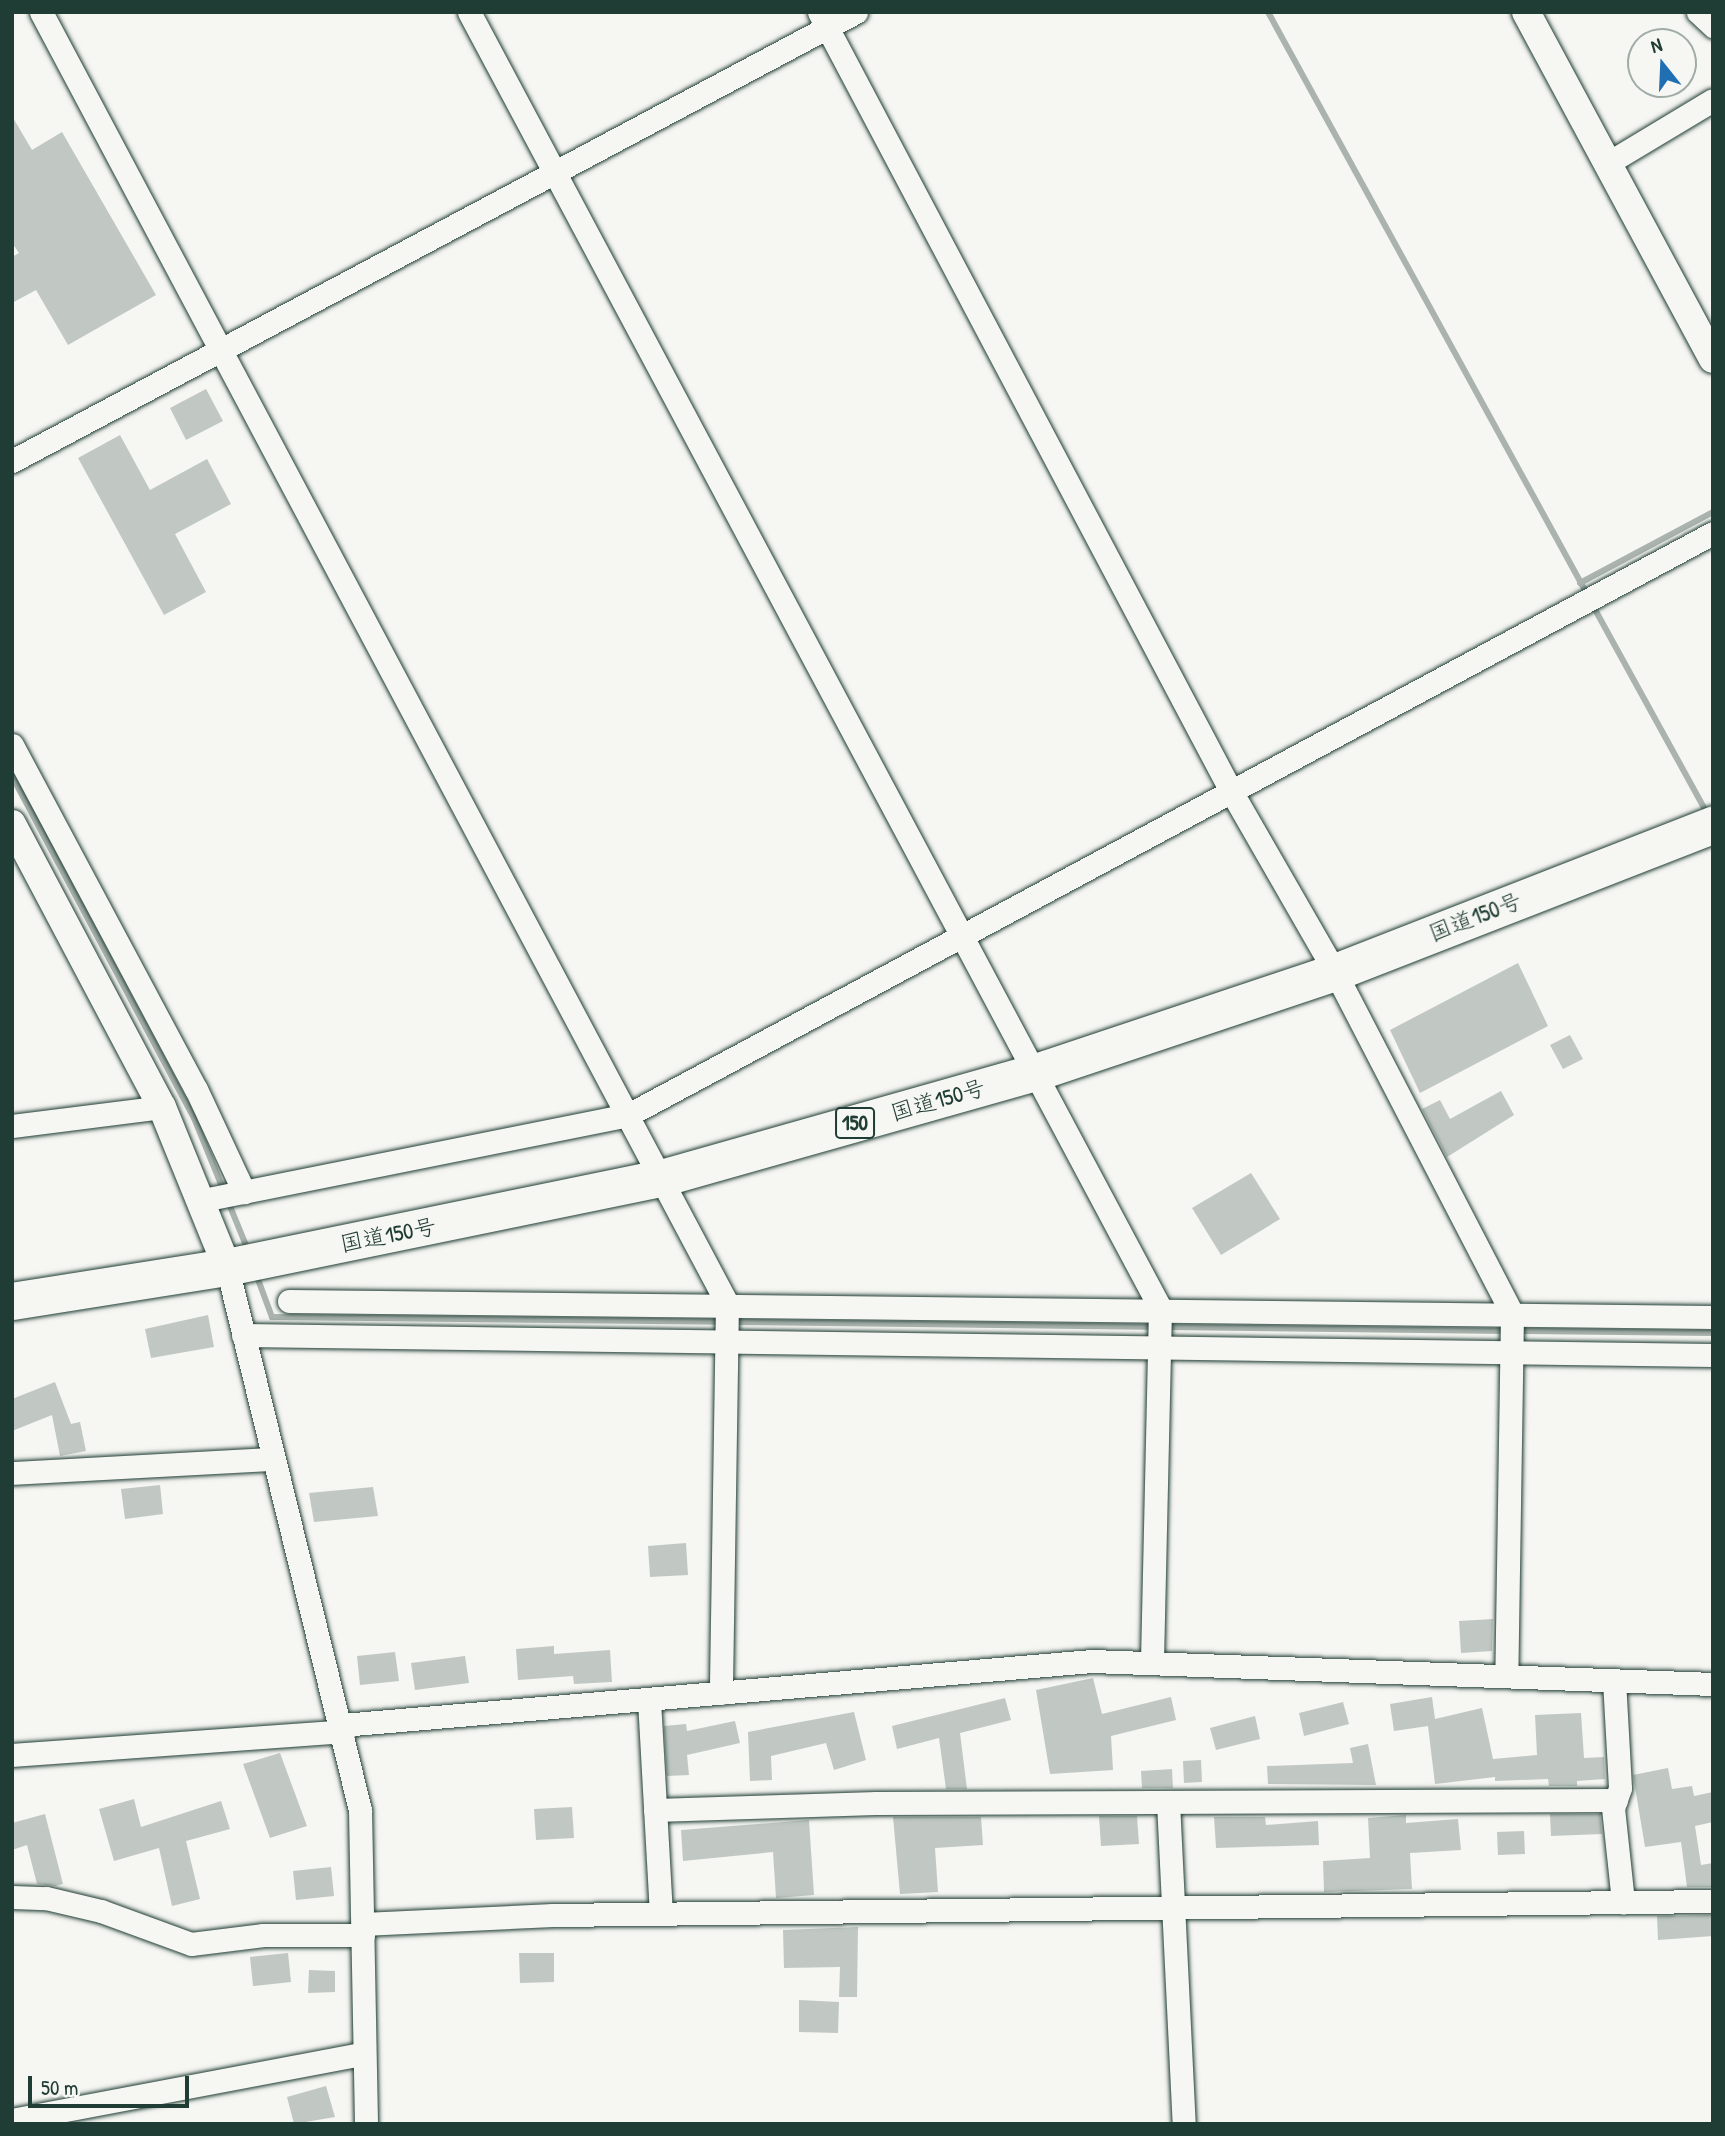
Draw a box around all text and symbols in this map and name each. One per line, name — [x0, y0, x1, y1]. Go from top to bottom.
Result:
north arrow — [1627, 28, 1697, 98]
text: N — [1647, 31, 1665, 59]
street label: 国道150号 — [1425, 887, 1525, 947]
street label: 国道150号 — [887, 1073, 989, 1127]
road number: 150 — [834, 1106, 876, 1140]
street label: 国道150号 — [338, 1212, 438, 1258]
scale bar — [32, 2062, 192, 2106]
text: 50 m — [41, 2073, 78, 2102]

